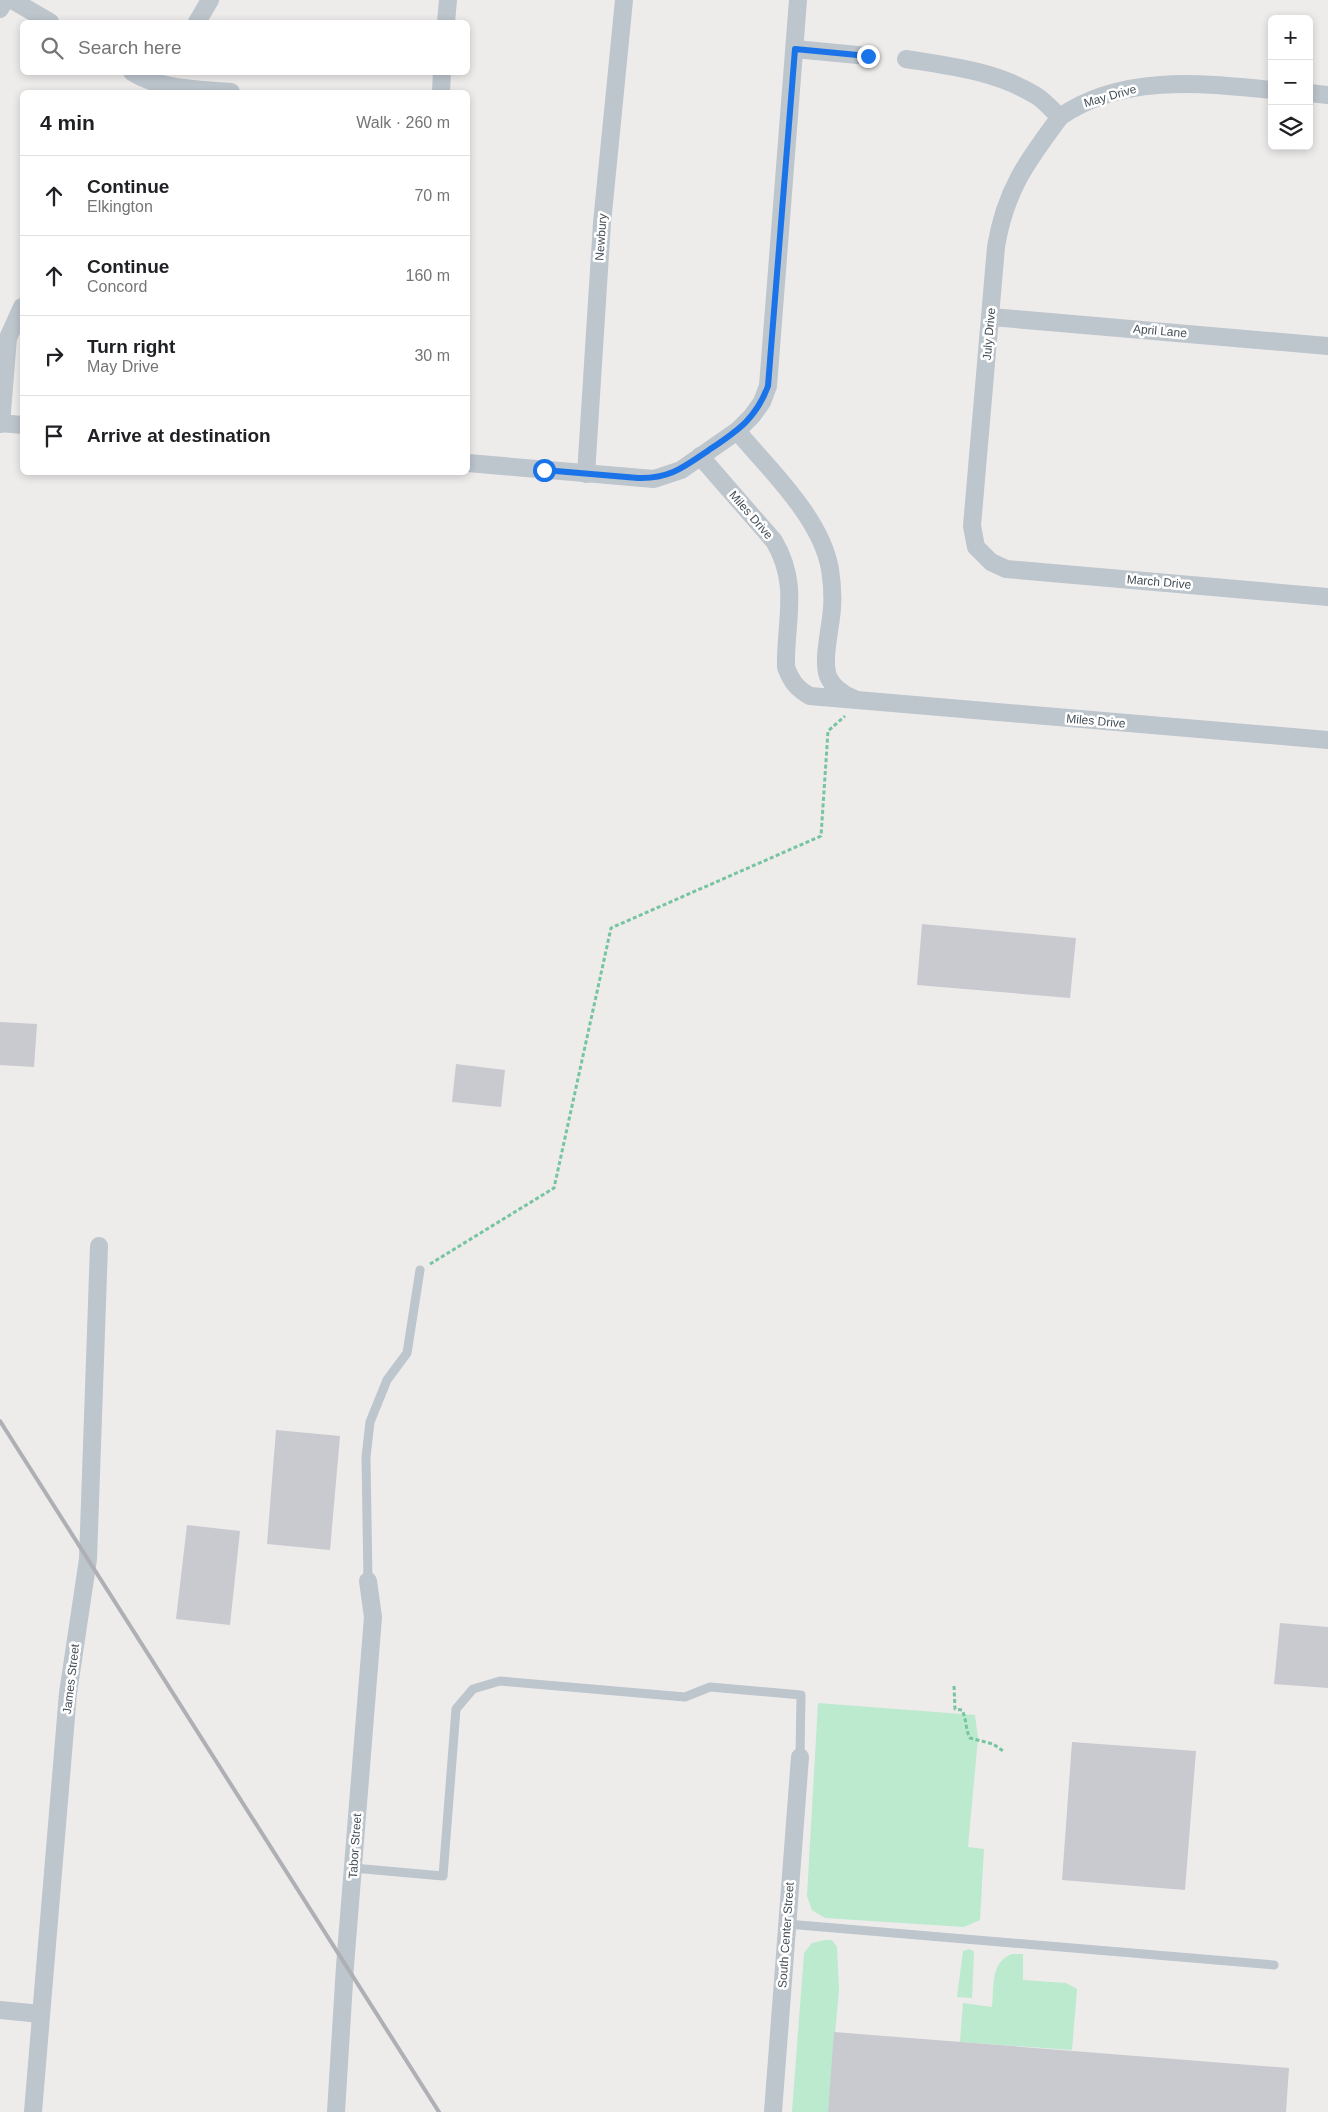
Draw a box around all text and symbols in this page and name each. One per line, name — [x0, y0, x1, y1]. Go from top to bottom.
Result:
map controls — [1268, 15, 1313, 150]
button: + — [1268, 15, 1313, 60]
search box — [20, 20, 470, 75]
icon: search — [38, 34, 66, 62]
text: Search here — [78, 37, 182, 58]
route end — [857, 45, 880, 68]
button: − — [1268, 60, 1313, 105]
street label: May Drive — [1082, 82, 1138, 110]
button: layers — [1268, 105, 1313, 150]
text: 4 min — [40, 111, 95, 134]
text: Walk · 260 m — [356, 114, 450, 131]
text: Continue — [87, 176, 169, 197]
icon: ahead — [40, 182, 68, 210]
text: 70 m — [414, 187, 450, 204]
text: Elkington — [87, 198, 153, 215]
street label: Newbury — [592, 213, 610, 261]
text: Continue — [87, 256, 169, 277]
icon: ahead — [40, 262, 68, 290]
text: 160 m — [406, 267, 450, 284]
text: Concord — [87, 278, 147, 295]
street label: July Drive — [980, 307, 998, 361]
street label: April Lane — [1132, 322, 1188, 340]
text: Turn right — [87, 336, 175, 357]
icon: right — [40, 342, 68, 370]
text: 30 m — [414, 347, 450, 364]
text: May Drive — [87, 358, 159, 375]
icon: arrive — [40, 422, 68, 450]
text: Arrive at destination — [87, 425, 271, 446]
route start — [533, 459, 556, 482]
street label: Miles Drive — [726, 488, 776, 542]
street label: March Drive — [1126, 572, 1192, 592]
street label: Miles Drive — [1066, 711, 1126, 731]
street label: James Street — [60, 1642, 82, 1715]
street label: Tabor Street — [346, 1812, 364, 1879]
street label: South Center Street — [775, 1881, 797, 1988]

